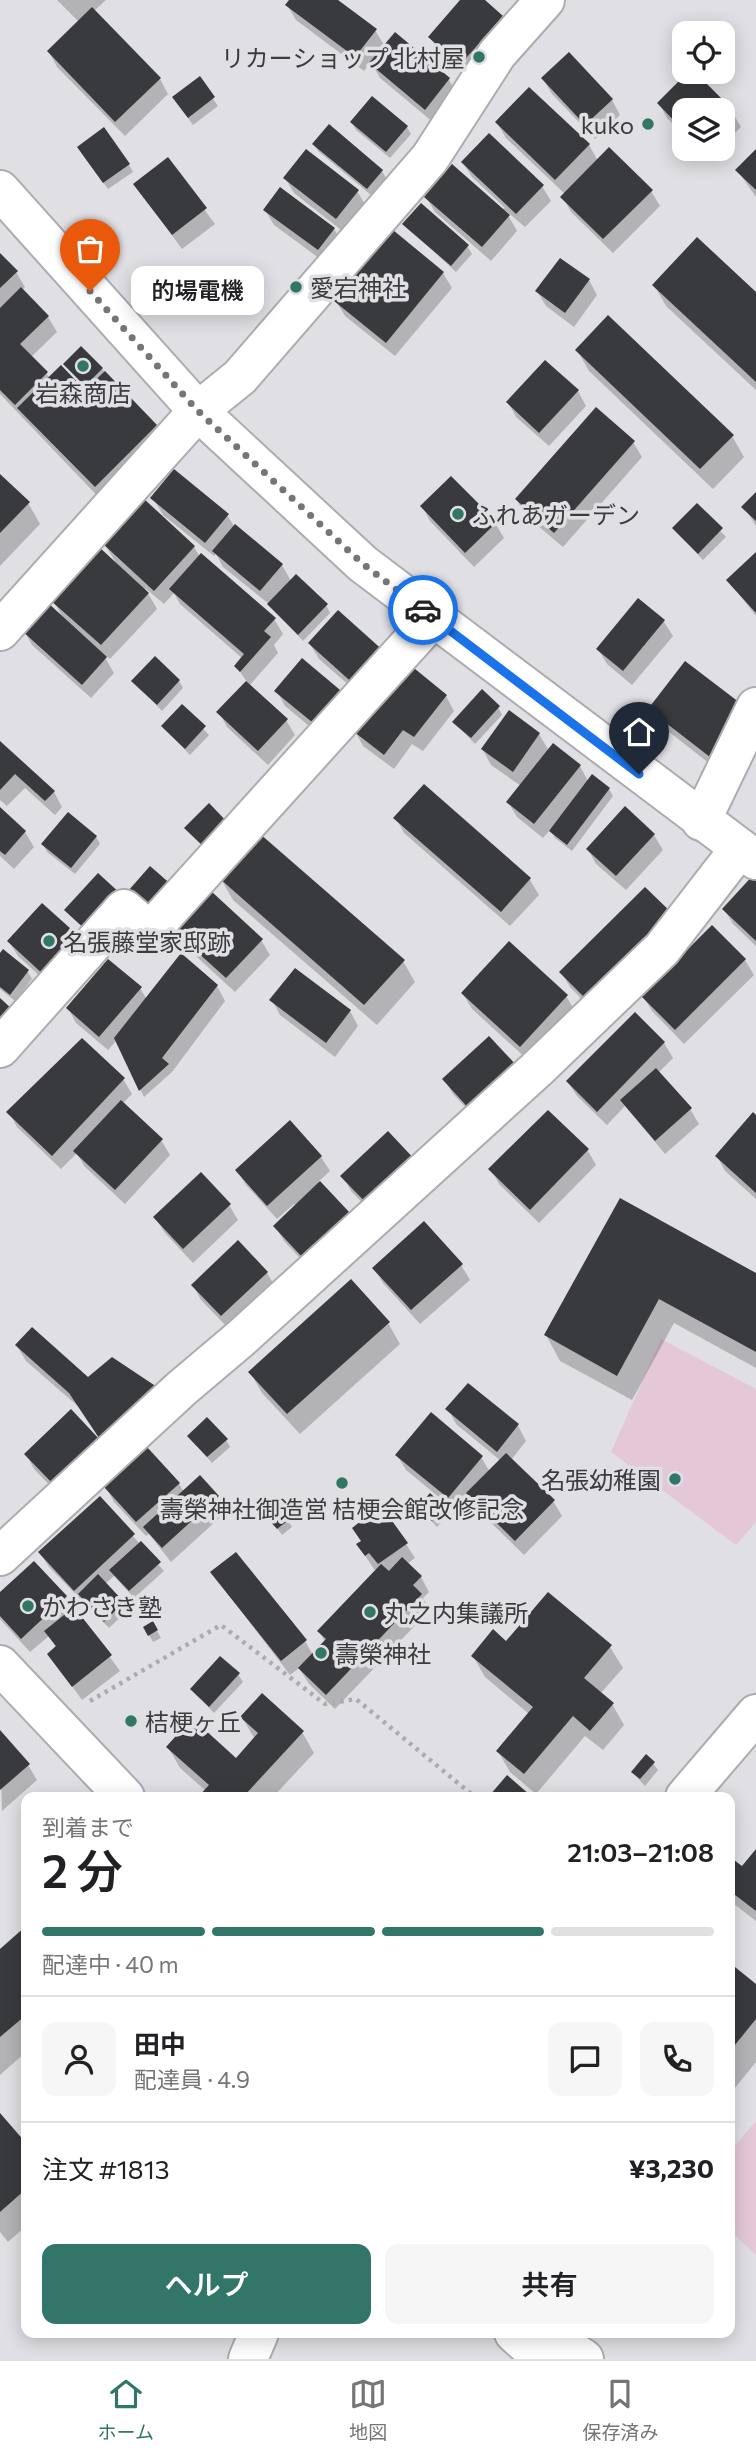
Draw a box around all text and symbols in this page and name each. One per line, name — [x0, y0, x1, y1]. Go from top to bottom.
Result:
map controls — [672, 21, 735, 161]
button: locate — [672, 21, 735, 84]
place label: リカーショップ 北村屋 — [221, 43, 465, 72]
marker: リカーショップ 北村屋 — [471, 49, 487, 65]
button: layers — [672, 98, 735, 161]
place label: kuko — [581, 110, 634, 139]
marker: kuko — [640, 116, 656, 132]
pin — [60, 219, 120, 291]
icon: bag — [71, 230, 109, 268]
callout: 的場電機 — [132, 266, 265, 316]
place label: 愛宕神社 — [310, 273, 406, 302]
text: 的場電機 — [152, 276, 244, 304]
marker: 愛宕神社 — [288, 279, 304, 295]
marker: 岩森商店 — [75, 358, 91, 374]
place label: 岩森商店 — [35, 378, 131, 407]
place label: ふれあガーデン — [472, 500, 640, 529]
marker: ふれあガーデン — [450, 506, 466, 522]
courier — [388, 575, 458, 645]
icon: car — [404, 591, 442, 629]
pin — [609, 702, 669, 774]
icon: home — [620, 713, 658, 751]
place label: 名張藤堂家邸跡 — [63, 927, 231, 956]
marker: 名張藤堂家邸跡 — [41, 933, 57, 949]
place label: 名張幼稚園 — [541, 1465, 661, 1494]
marker: 名張幼稚園 — [667, 1471, 683, 1487]
marker: 壽榮神社御造営 桔梗会館改修記念 — [334, 1475, 350, 1491]
place label: 壽榮神社御造営 桔梗会館改修記念 — [160, 1494, 524, 1523]
place label: かわさき塾 — [42, 1592, 162, 1621]
marker: かわさき塾 — [20, 1598, 36, 1614]
place label: 丸之内集議所 — [384, 1598, 528, 1627]
marker: 丸之内集議所 — [362, 1604, 378, 1620]
place label: 壽榮神社 — [335, 1639, 431, 1668]
marker: 壽榮神社 — [313, 1645, 329, 1661]
place label: 桔梗ヶ丘 — [145, 1707, 241, 1736]
marker: 桔梗ヶ丘 — [123, 1713, 139, 1729]
text: 到着まで — [42, 1813, 134, 1841]
text: 21:03–21:08 — [567, 1836, 714, 1867]
text: 2 分 — [42, 1841, 123, 1897]
text: 配達中 · 40 m — [42, 1950, 179, 1978]
button: person — [42, 2022, 116, 2096]
button: chat — [548, 2022, 622, 2096]
button: phone — [640, 2022, 714, 2096]
text: 田中 — [134, 2028, 186, 2059]
text: 配達員 · 4.9 — [134, 2065, 250, 2093]
text: ¥3,230 — [629, 2152, 714, 2183]
text: 注文 #1813 — [42, 2153, 170, 2184]
button: ヘルプ — [42, 2244, 371, 2324]
button: 共有 — [385, 2244, 714, 2324]
tab: ホーム — [98, 2375, 154, 2444]
tab: 地図 — [349, 2375, 387, 2444]
tab: 保存済み — [582, 2375, 658, 2444]

